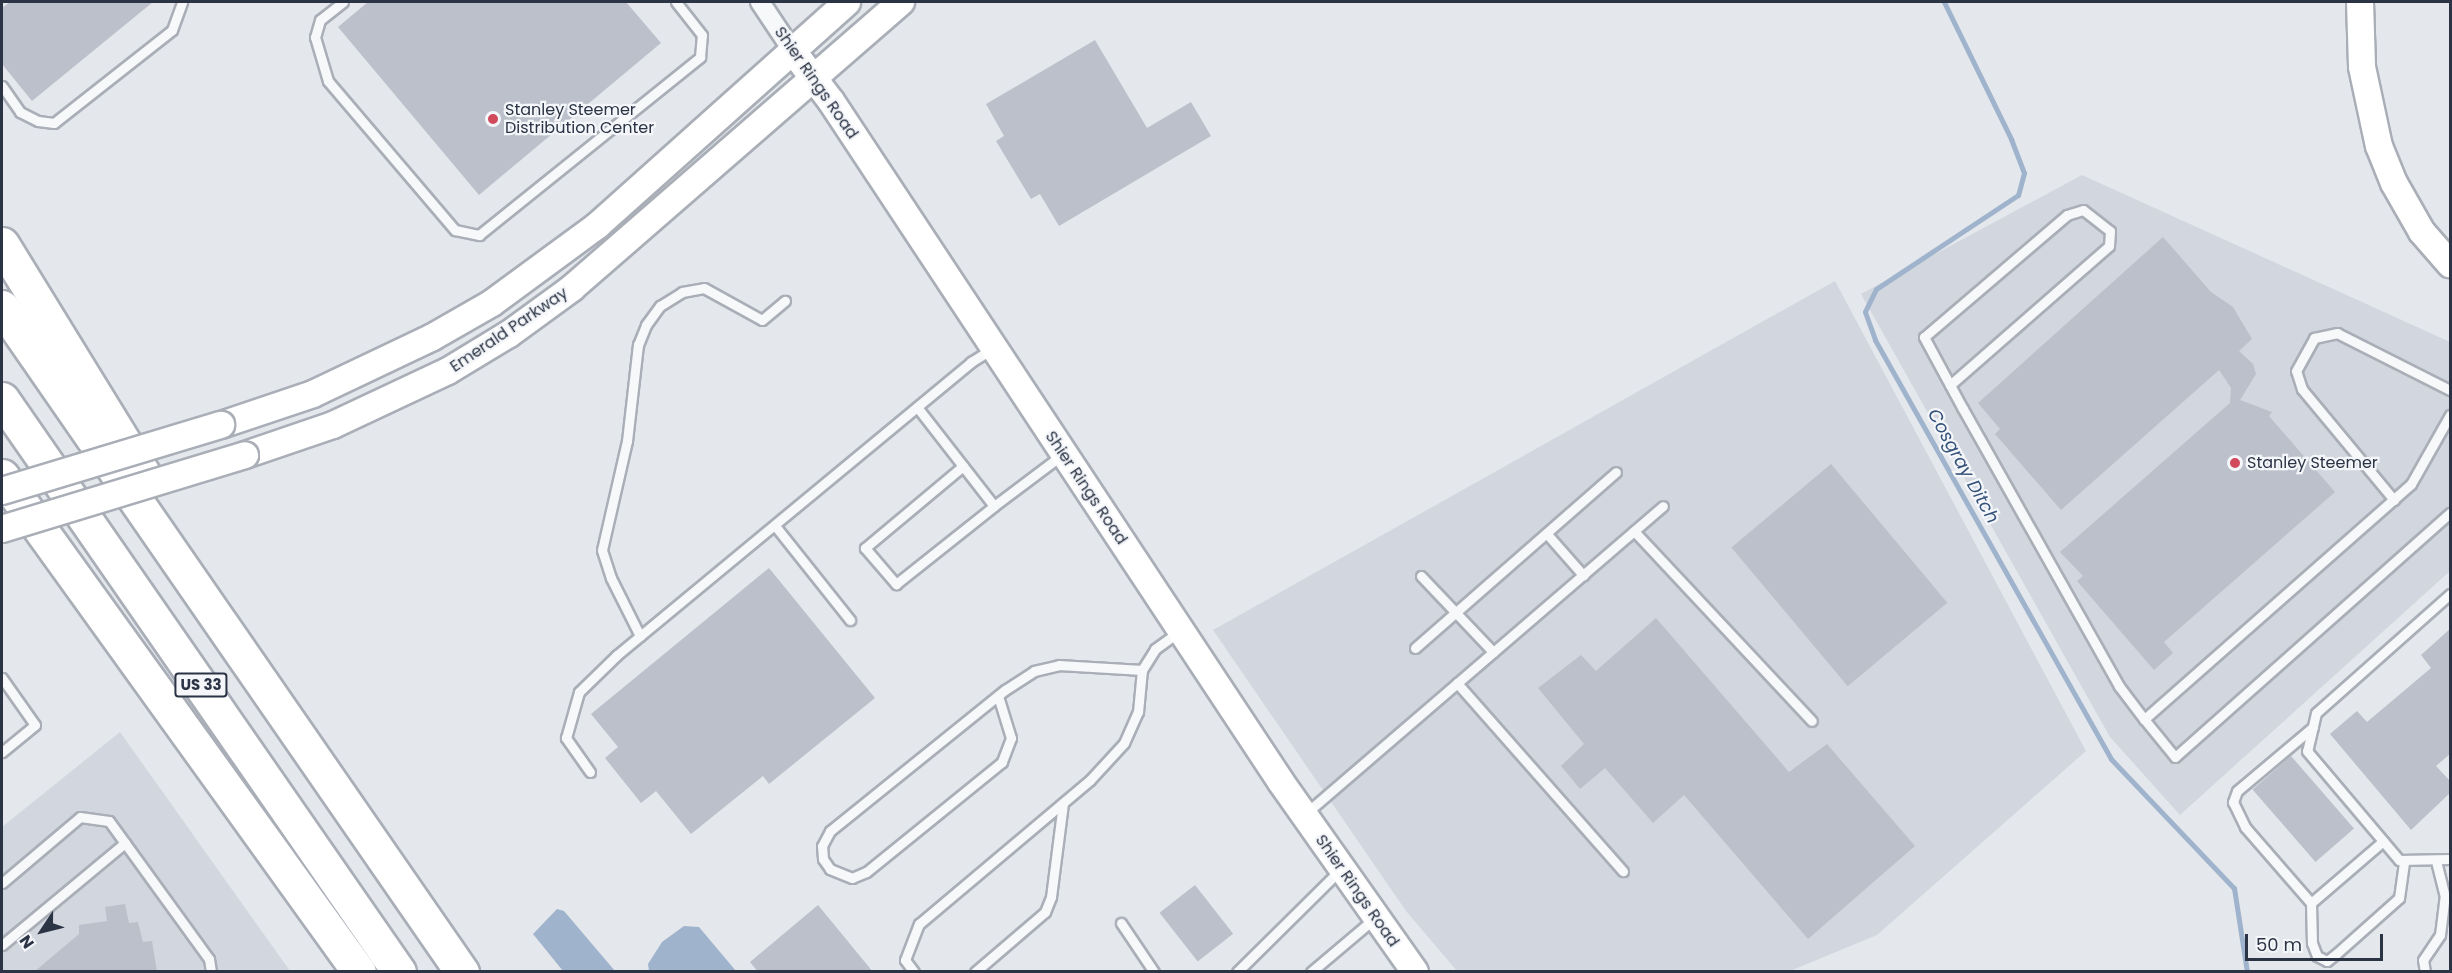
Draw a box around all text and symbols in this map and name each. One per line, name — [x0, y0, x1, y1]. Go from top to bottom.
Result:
street label: Shier Rings Road — [770, 23, 862, 143]
place label: Stanley Steemer Distribution Center — [505, 100, 654, 138]
marker: Stanley Steemer Distribution Center — [486, 112, 500, 126]
street label: Emerald Parkway — [447, 284, 571, 376]
water label: Cosgray Ditch — [1923, 405, 2003, 527]
street label: Shier Rings Road — [1041, 428, 1131, 548]
place label: Stanley Steemer — [2247, 453, 2378, 473]
marker: Stanley Steemer — [2228, 456, 2242, 470]
road number: US 33 — [174, 673, 228, 697]
street label: Shier Rings Road — [1311, 831, 1403, 951]
north arrow — [12, 901, 72, 961]
scale bar — [2248, 922, 2386, 960]
text: N — [14, 930, 40, 953]
text: 50 m — [2256, 932, 2302, 957]

